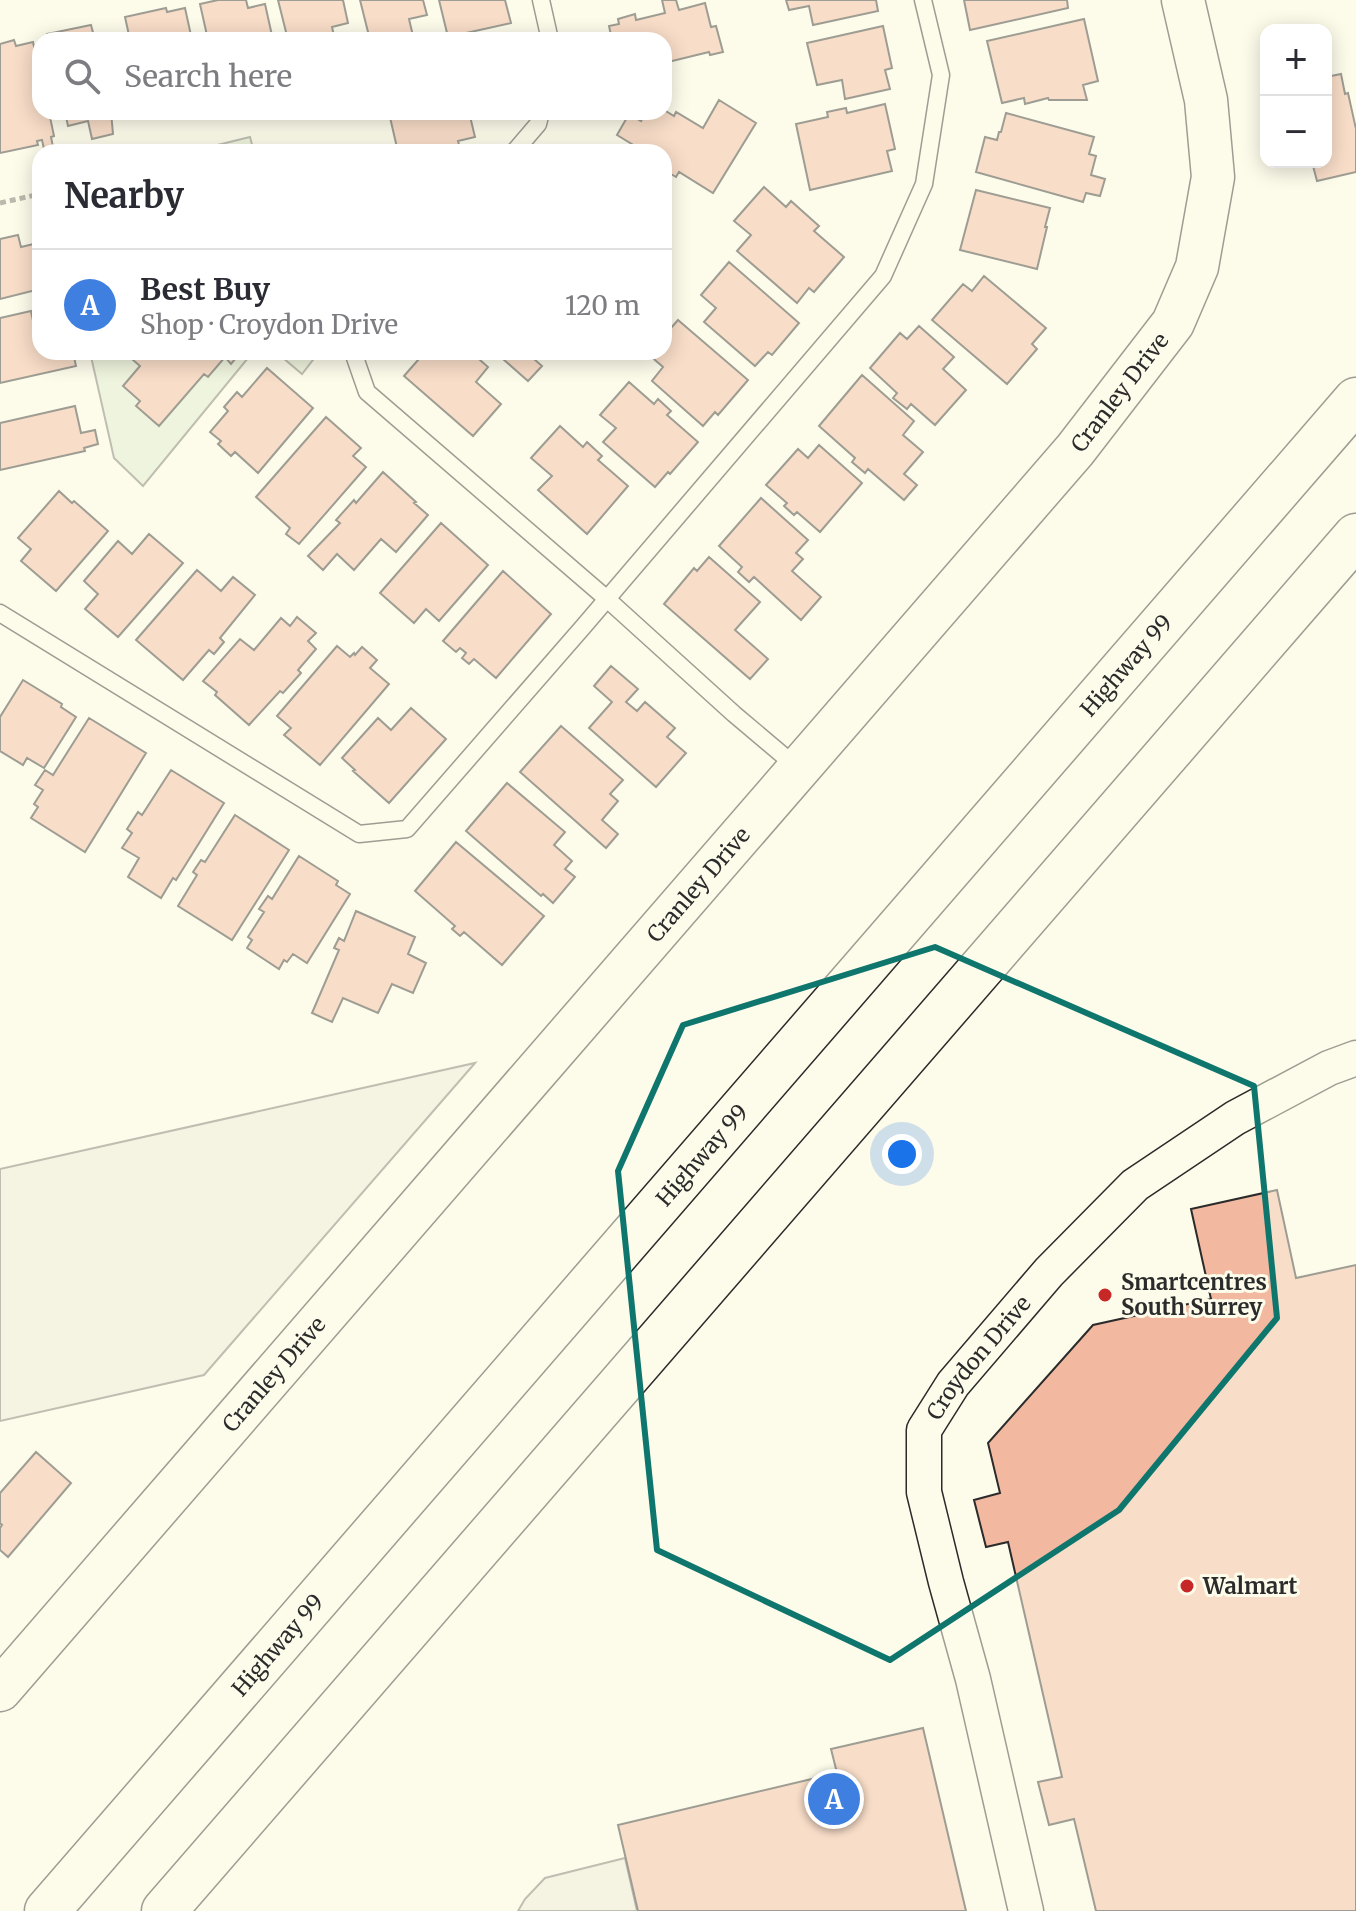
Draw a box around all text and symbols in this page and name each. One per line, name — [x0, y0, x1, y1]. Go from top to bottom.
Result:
map controls — [1260, 24, 1332, 168]
button: + — [1260, 24, 1332, 96]
search box — [32, 32, 672, 120]
icon: search — [60, 54, 104, 98]
text: Search here — [124, 57, 292, 95]
button: − — [1260, 96, 1332, 168]
text: Nearby — [64, 175, 184, 217]
text: Best Buy — [140, 270, 270, 308]
text: A — [81, 289, 99, 322]
text: 120 m — [565, 289, 640, 322]
text: Shop · Croydon Drive — [140, 308, 398, 341]
street label: Cranley Drive — [1065, 327, 1175, 458]
street label: Highway 99 — [1074, 609, 1178, 722]
street label: Cranley Drive — [641, 821, 756, 948]
street label: Highway 99 — [650, 1098, 754, 1212]
your location — [882, 1134, 922, 1174]
place label: Smartcentres South Surrey — [1121, 1268, 1267, 1321]
marker: Smartcentres South Surrey — [1096, 1286, 1114, 1304]
street label: Croydon Drive — [920, 1290, 1037, 1425]
street label: Cranley Drive — [216, 1311, 331, 1438]
place label: Walmart — [1202, 1572, 1298, 1600]
marker: Walmart — [1178, 1577, 1196, 1595]
street label: Highway 99 — [226, 1588, 329, 1702]
pin: A — [808, 1769, 860, 1829]

